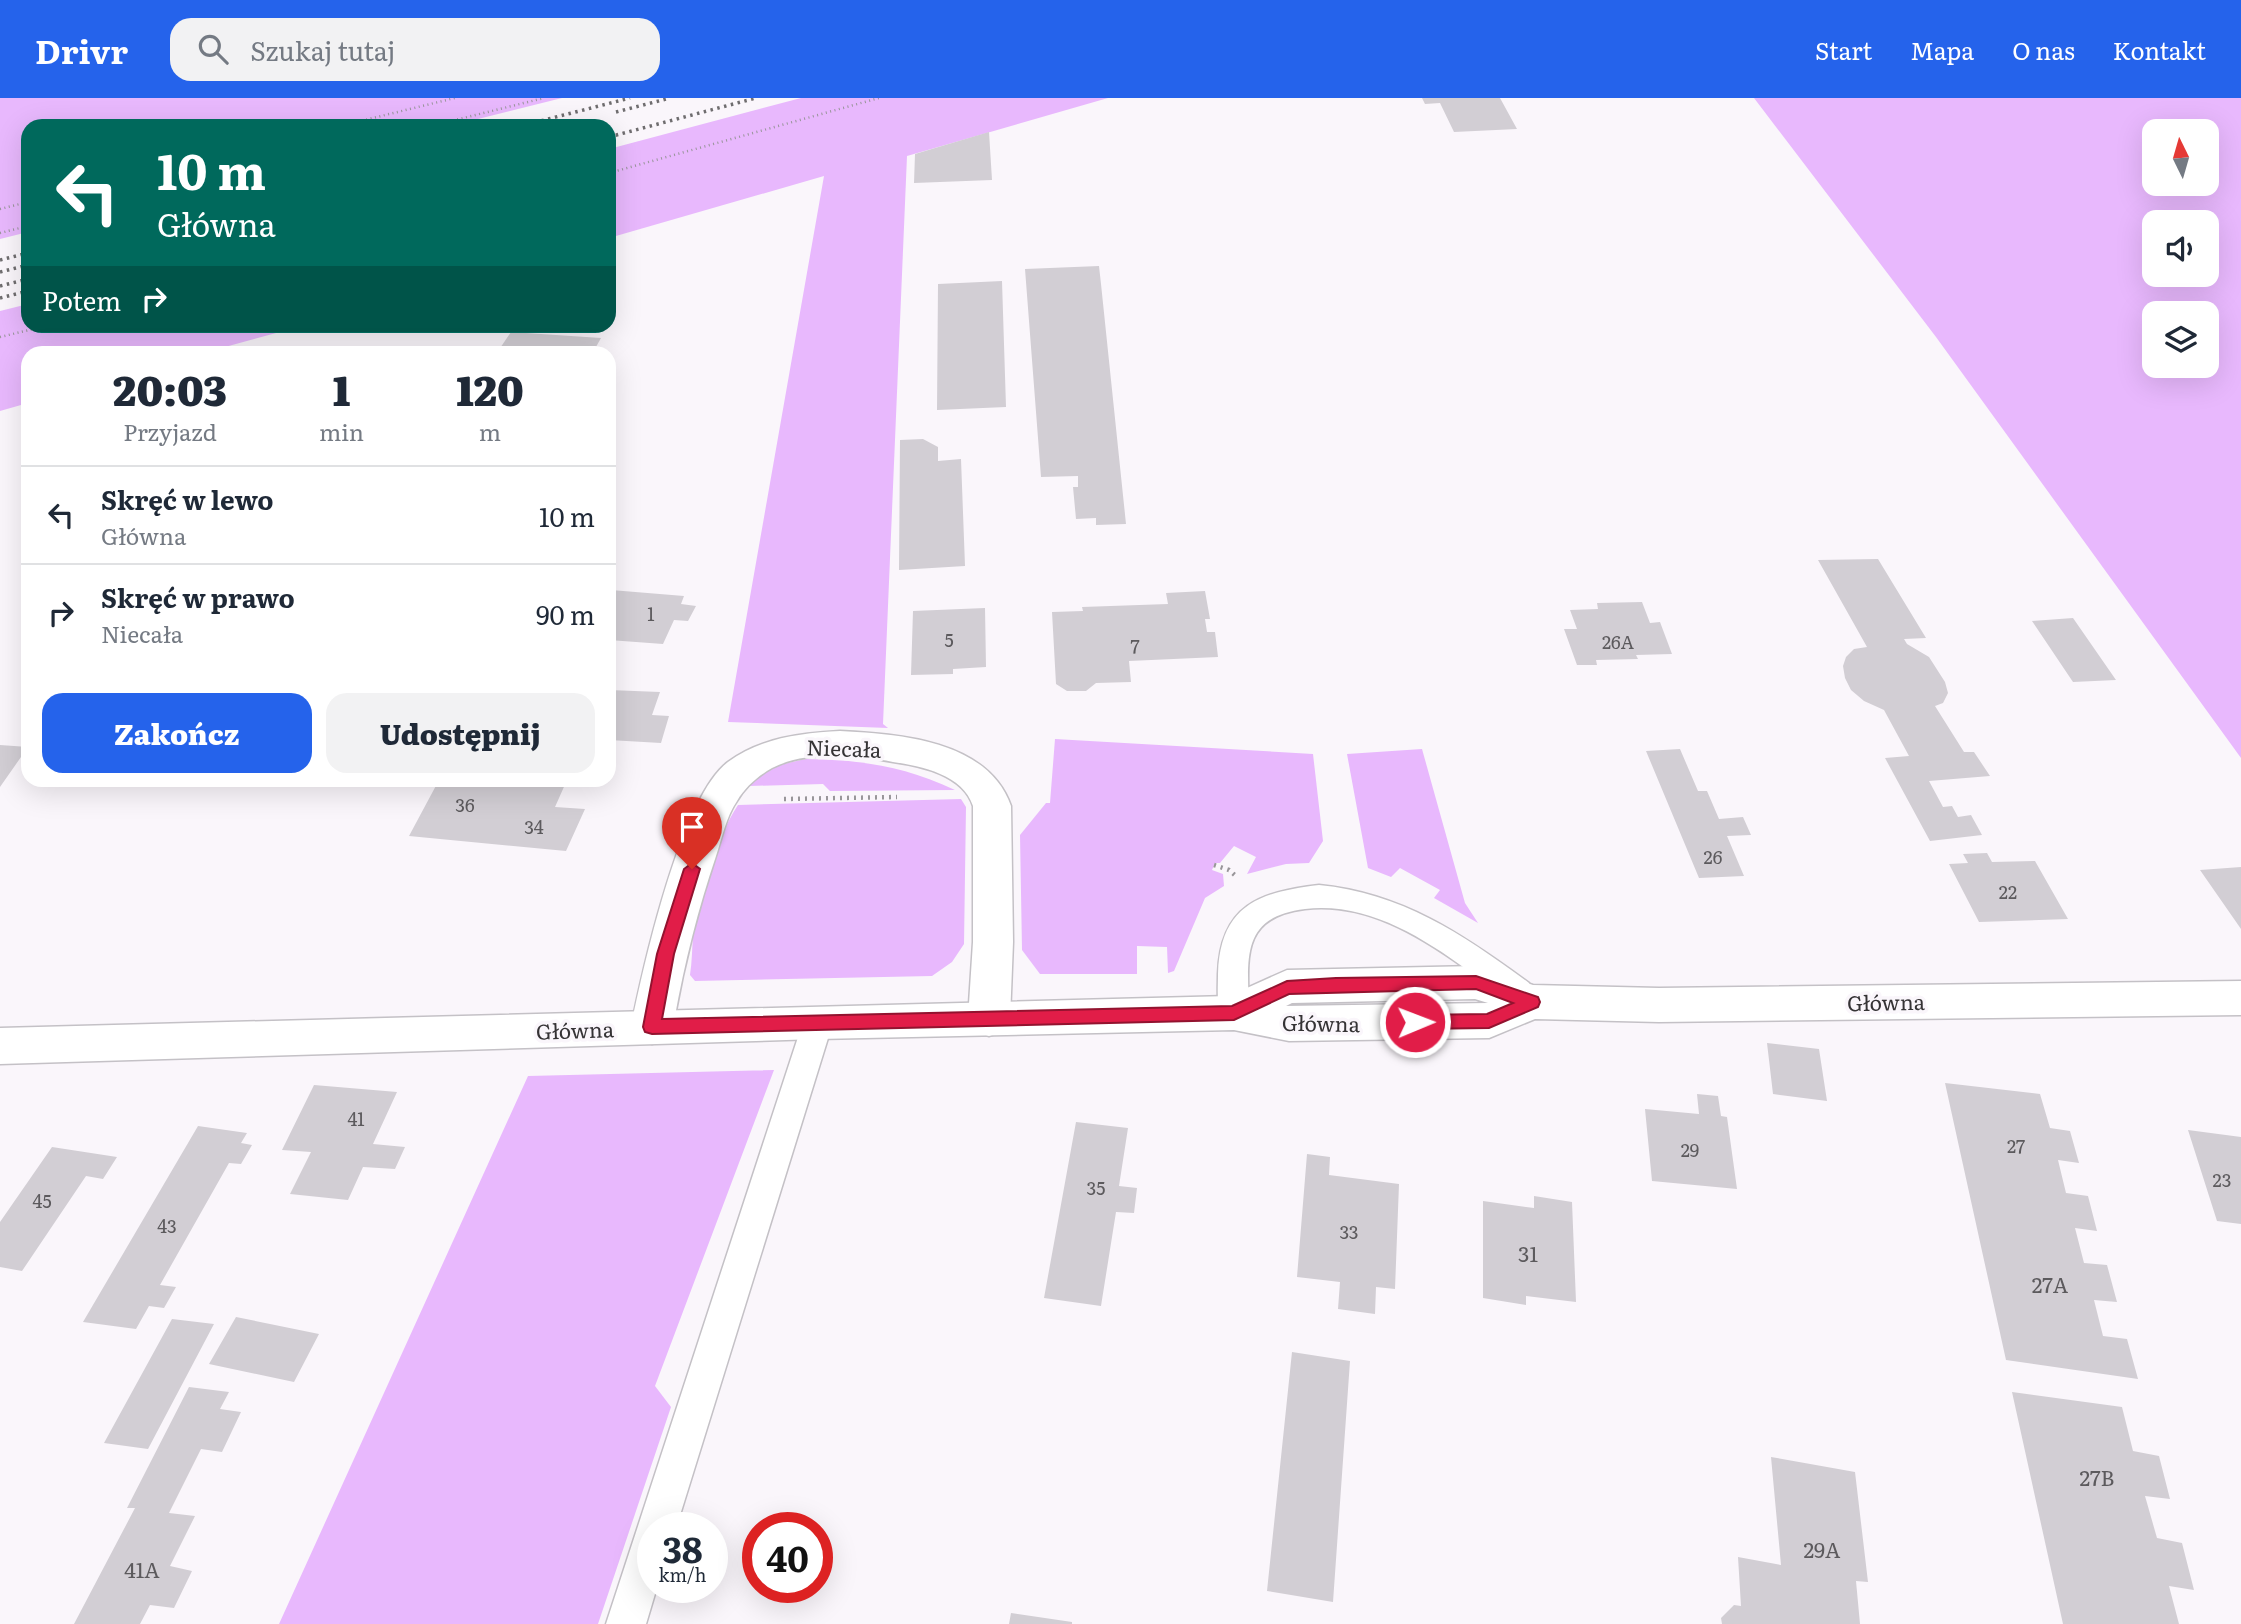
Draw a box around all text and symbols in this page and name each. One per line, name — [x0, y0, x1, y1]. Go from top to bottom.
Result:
search box — [170, 18, 660, 81]
text: Drivr — [35, 25, 128, 74]
icon: search — [194, 30, 232, 68]
text: Szukaj tutaj — [250, 30, 395, 69]
text: Start — [1815, 32, 1872, 67]
text: Mapa — [1910, 32, 1974, 67]
text: O nas — [2012, 32, 2075, 67]
text: Kontakt — [2113, 32, 2206, 67]
north arrow — [2142, 119, 2219, 196]
map controls — [2142, 119, 2219, 378]
text: 10 m — [157, 132, 266, 205]
icon: left — [42, 147, 133, 238]
text: Główna — [157, 199, 276, 247]
button: sound — [2142, 210, 2219, 287]
text: Potem — [42, 280, 121, 319]
icon: right — [135, 280, 173, 318]
button: layers — [2142, 301, 2219, 378]
text: 20:03 — [113, 357, 227, 419]
text: 1 — [333, 357, 350, 419]
text: 120 — [456, 357, 524, 419]
text: Przyjazd — [123, 414, 217, 448]
text: min — [319, 414, 364, 448]
text: m — [479, 414, 501, 448]
text: Skręć w lewo — [101, 479, 274, 518]
icon: left — [42, 496, 80, 534]
text: 10 m — [539, 496, 595, 535]
text: Główna — [101, 518, 186, 552]
text: Skręć w prawo — [101, 577, 295, 616]
icon: right — [42, 594, 80, 632]
text: 90 m — [536, 594, 595, 633]
house number: 1 — [647, 600, 655, 627]
text: Niecała — [101, 616, 183, 650]
house number: 5 — [944, 626, 954, 653]
house number: 26A — [1602, 628, 1634, 655]
house number: 7 — [1130, 632, 1140, 659]
button: Zakończ — [42, 693, 312, 773]
button: Udostępnij — [326, 693, 595, 773]
street label: Niecała — [806, 730, 883, 764]
house number: 36 — [455, 791, 475, 818]
pin — [662, 797, 722, 869]
icon: arrive — [673, 808, 711, 846]
house number: 34 — [524, 813, 544, 840]
house number: 26 — [1704, 843, 1723, 870]
house number: 22 — [1999, 878, 2017, 905]
position arrow — [1378, 985, 1452, 1059]
street label: Główna — [1847, 985, 1926, 1017]
street label: Główna — [1282, 1006, 1361, 1038]
street label: Główna — [535, 1012, 615, 1046]
house number: 41 — [347, 1105, 365, 1132]
house number: 27 — [2007, 1132, 2025, 1159]
house number: 29 — [1681, 1136, 1699, 1163]
house number: 23 — [2213, 1166, 2231, 1193]
house number: 35 — [1087, 1174, 1105, 1201]
house number: 45 — [32, 1187, 52, 1214]
house number: 43 — [157, 1212, 177, 1239]
house number: 33 — [1340, 1218, 1358, 1245]
house number: 31 — [1518, 1237, 1538, 1268]
house number: 27A — [2032, 1268, 2069, 1299]
house number: 27B — [2080, 1461, 2114, 1492]
speed limit sign: 40 — [742, 1512, 833, 1603]
text: 38 — [662, 1522, 703, 1574]
house number: 29A — [1803, 1533, 1841, 1564]
house number: 41A — [124, 1553, 160, 1584]
text: km/h — [659, 1561, 706, 1588]

